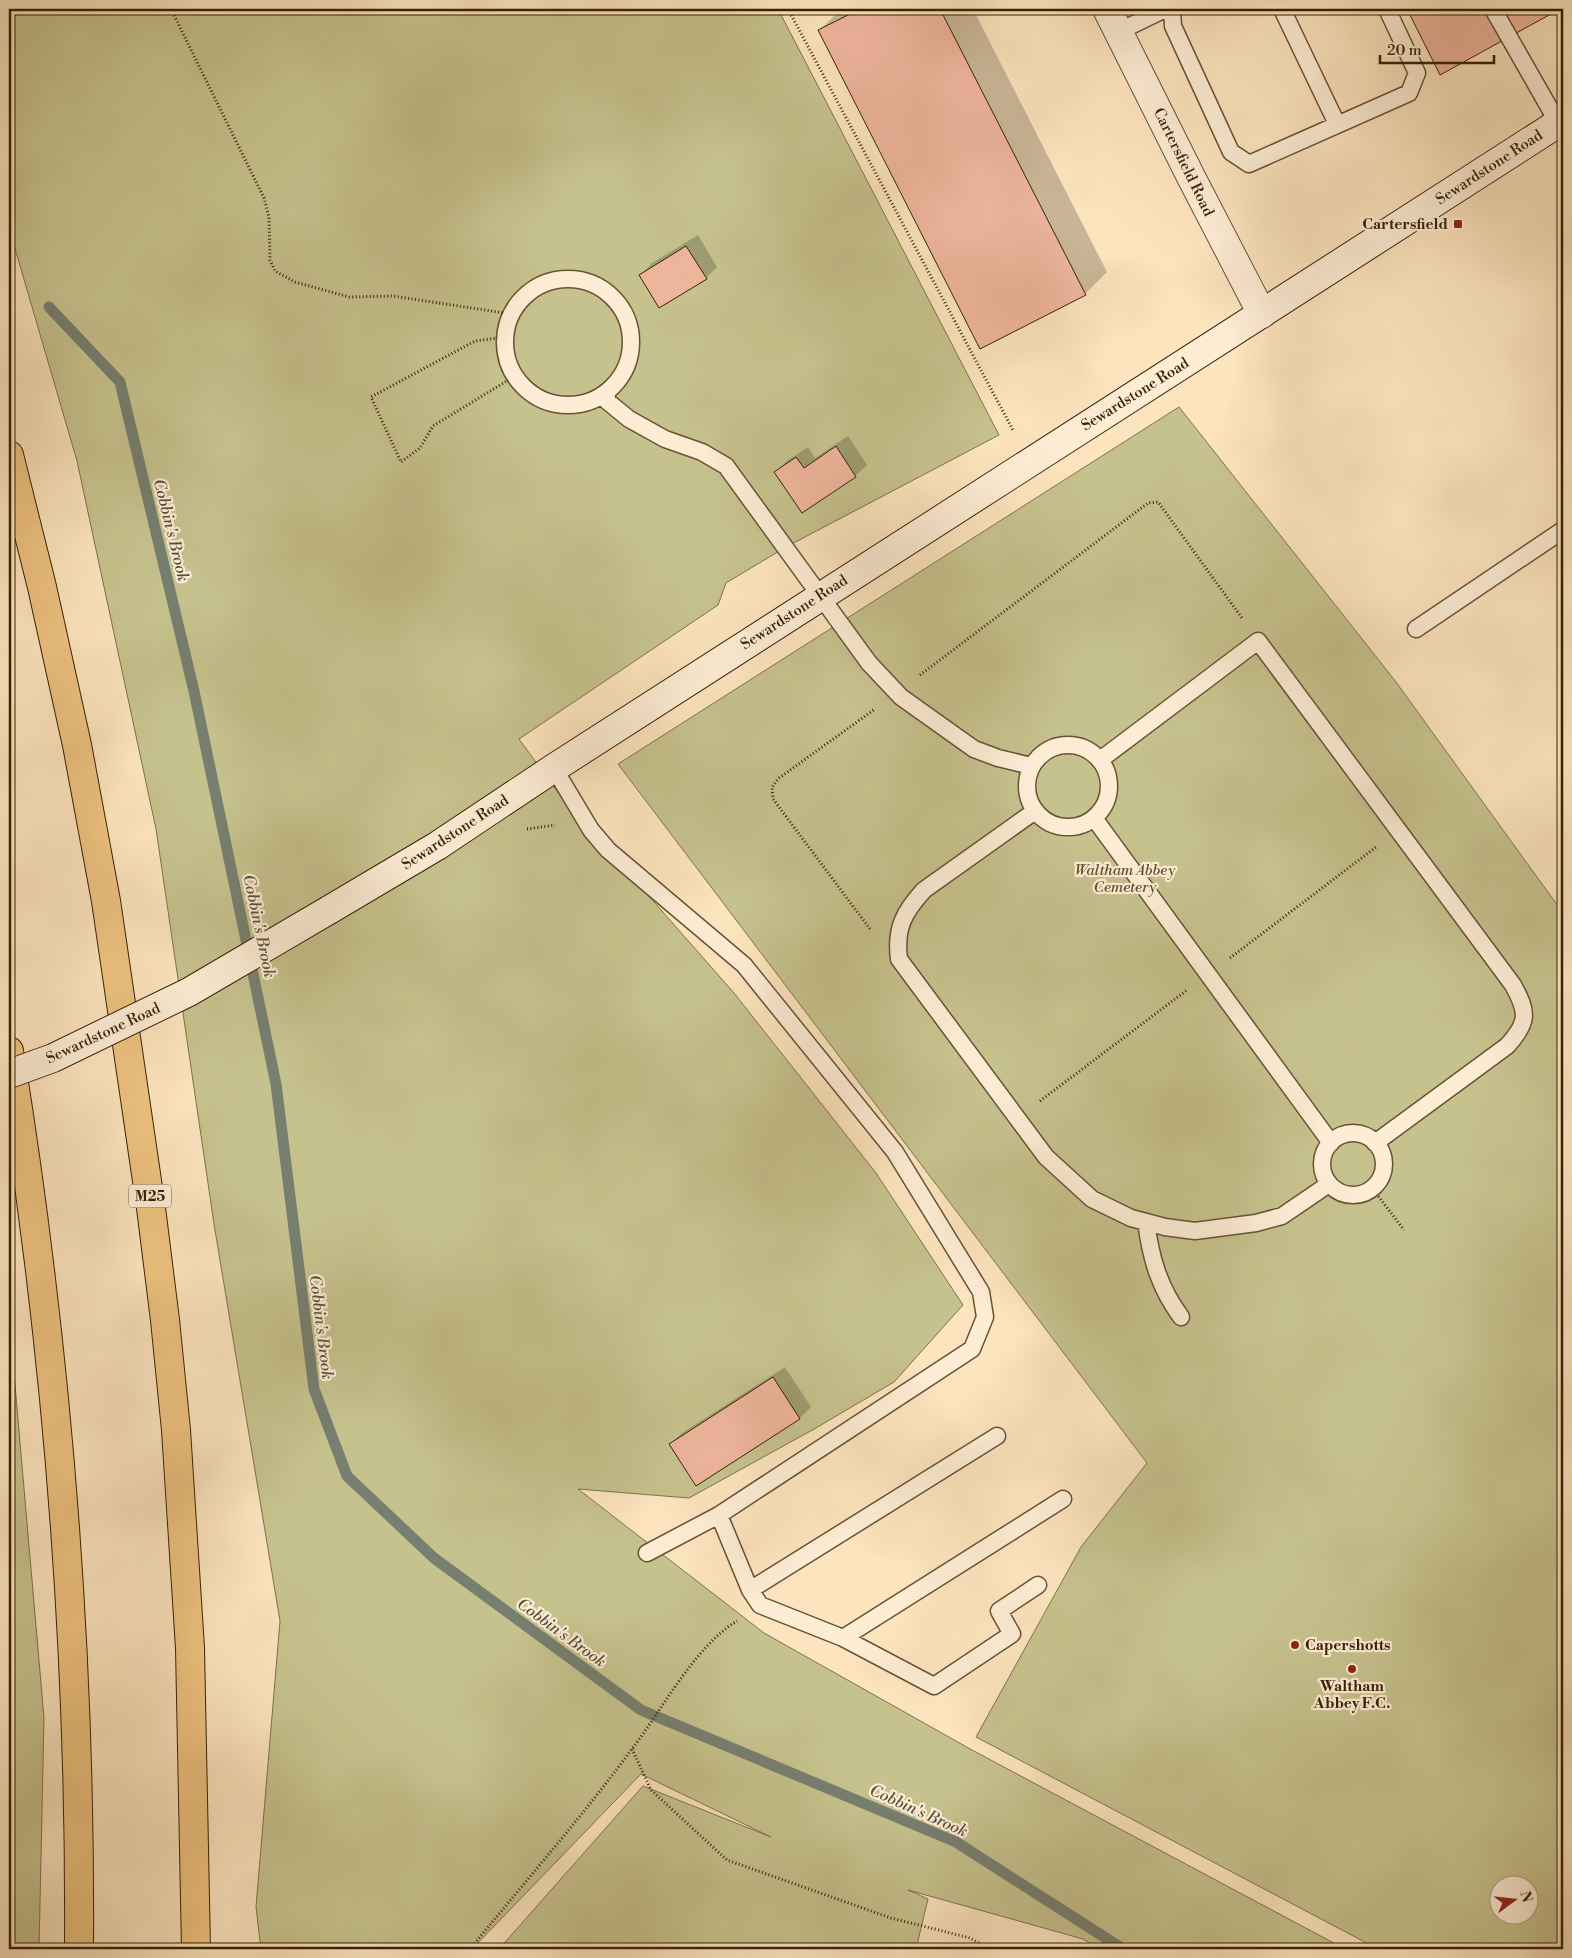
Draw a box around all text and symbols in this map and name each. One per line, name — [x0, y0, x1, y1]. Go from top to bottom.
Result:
scale bar — [1380, 32, 1493, 64]
text: 20 m — [1387, 41, 1422, 60]
street label: Cartersfield Road — [1149, 105, 1218, 220]
street label: Sewardstone Road — [1432, 126, 1547, 209]
place label: Cartersfield — [1362, 215, 1449, 234]
marker: Cartersfield — [1452, 218, 1464, 230]
street label: Sewardstone Road — [1078, 353, 1193, 435]
water label: Cobbin's Brook — [149, 477, 193, 584]
street label: Sewardstone Road — [737, 571, 852, 654]
street label: Sewardstone Road — [398, 791, 513, 874]
park label: Waltham Abbey Cemetery — [1075, 861, 1176, 897]
water label: Cobbin's Brook — [238, 873, 280, 980]
street label: Sewardstone Road — [43, 999, 164, 1068]
road number: M25 — [129, 1184, 171, 1208]
water label: Cobbin's Brook — [305, 1274, 337, 1380]
water label: Cobbin's Brook — [513, 1594, 610, 1672]
place label: Capershotts — [1305, 1636, 1390, 1655]
marker: Capershotts — [1289, 1639, 1301, 1651]
marker: Waltham Abbey F.C. — [1346, 1663, 1358, 1675]
place label: Waltham Abbey F.C. — [1313, 1677, 1390, 1713]
water label: Cobbin's Brook — [867, 1780, 971, 1841]
north arrow — [1490, 1876, 1540, 1926]
text: N — [1515, 1889, 1536, 1905]

